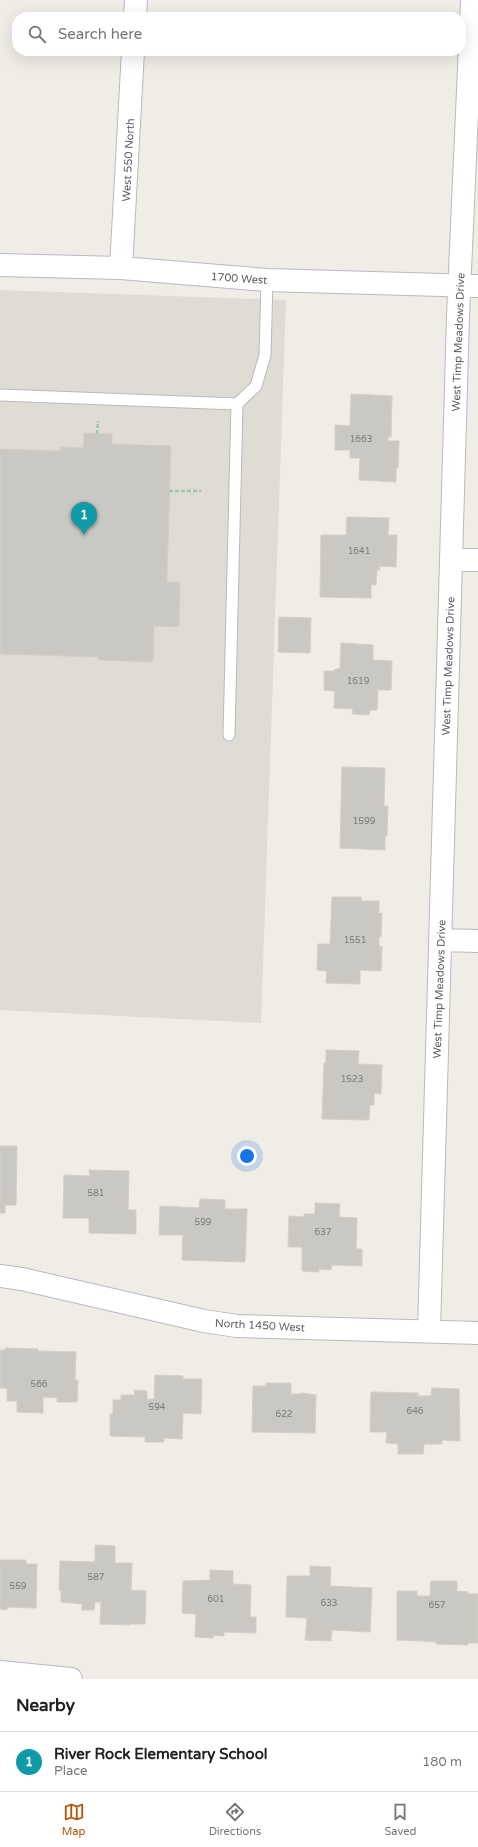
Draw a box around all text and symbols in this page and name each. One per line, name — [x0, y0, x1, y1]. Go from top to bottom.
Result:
search box — [12, 12, 466, 56]
icon: search — [26, 23, 48, 45]
text: Search here — [58, 25, 142, 43]
street label: West 550 North — [120, 118, 137, 202]
street label: 1700 West — [210, 270, 268, 287]
street label: West Timp Meadows Drive — [450, 272, 467, 412]
house number: 1663 — [350, 434, 372, 445]
pin: 1 — [71, 502, 97, 535]
house number: 1641 — [348, 546, 370, 557]
street label: West Timp Meadows Drive — [440, 596, 457, 736]
house number: 1619 — [347, 676, 370, 687]
house number: 1599 — [353, 816, 376, 827]
street label: West Timp Meadows Drive — [431, 919, 448, 1059]
house number: 1551 — [344, 935, 366, 946]
house number: 1523 — [341, 1074, 363, 1085]
your location — [237, 1146, 257, 1166]
house number: 581 — [88, 1188, 104, 1199]
house number: 599 — [195, 1217, 212, 1228]
house number: 637 — [315, 1227, 332, 1238]
street label: North 1450 West — [215, 1317, 305, 1334]
house number: 566 — [31, 1379, 48, 1390]
house number: 594 — [149, 1402, 166, 1413]
house number: 646 — [407, 1406, 424, 1417]
house number: 622 — [276, 1409, 292, 1420]
house number: 587 — [88, 1572, 105, 1583]
house number: 559 — [10, 1581, 27, 1592]
house number: 601 — [208, 1594, 224, 1605]
house number: 633 — [321, 1598, 337, 1609]
house number: 657 — [429, 1600, 446, 1611]
text: Nearby — [16, 1695, 75, 1716]
text: River Rock Elementary School — [54, 1745, 267, 1763]
text: 1 — [25, 1754, 33, 1770]
text: 180 m — [422, 1754, 462, 1770]
text: Place — [54, 1763, 87, 1779]
tab: Map — [62, 1801, 85, 1838]
tab: Directions — [209, 1801, 261, 1838]
tab: Saved — [385, 1801, 416, 1838]

